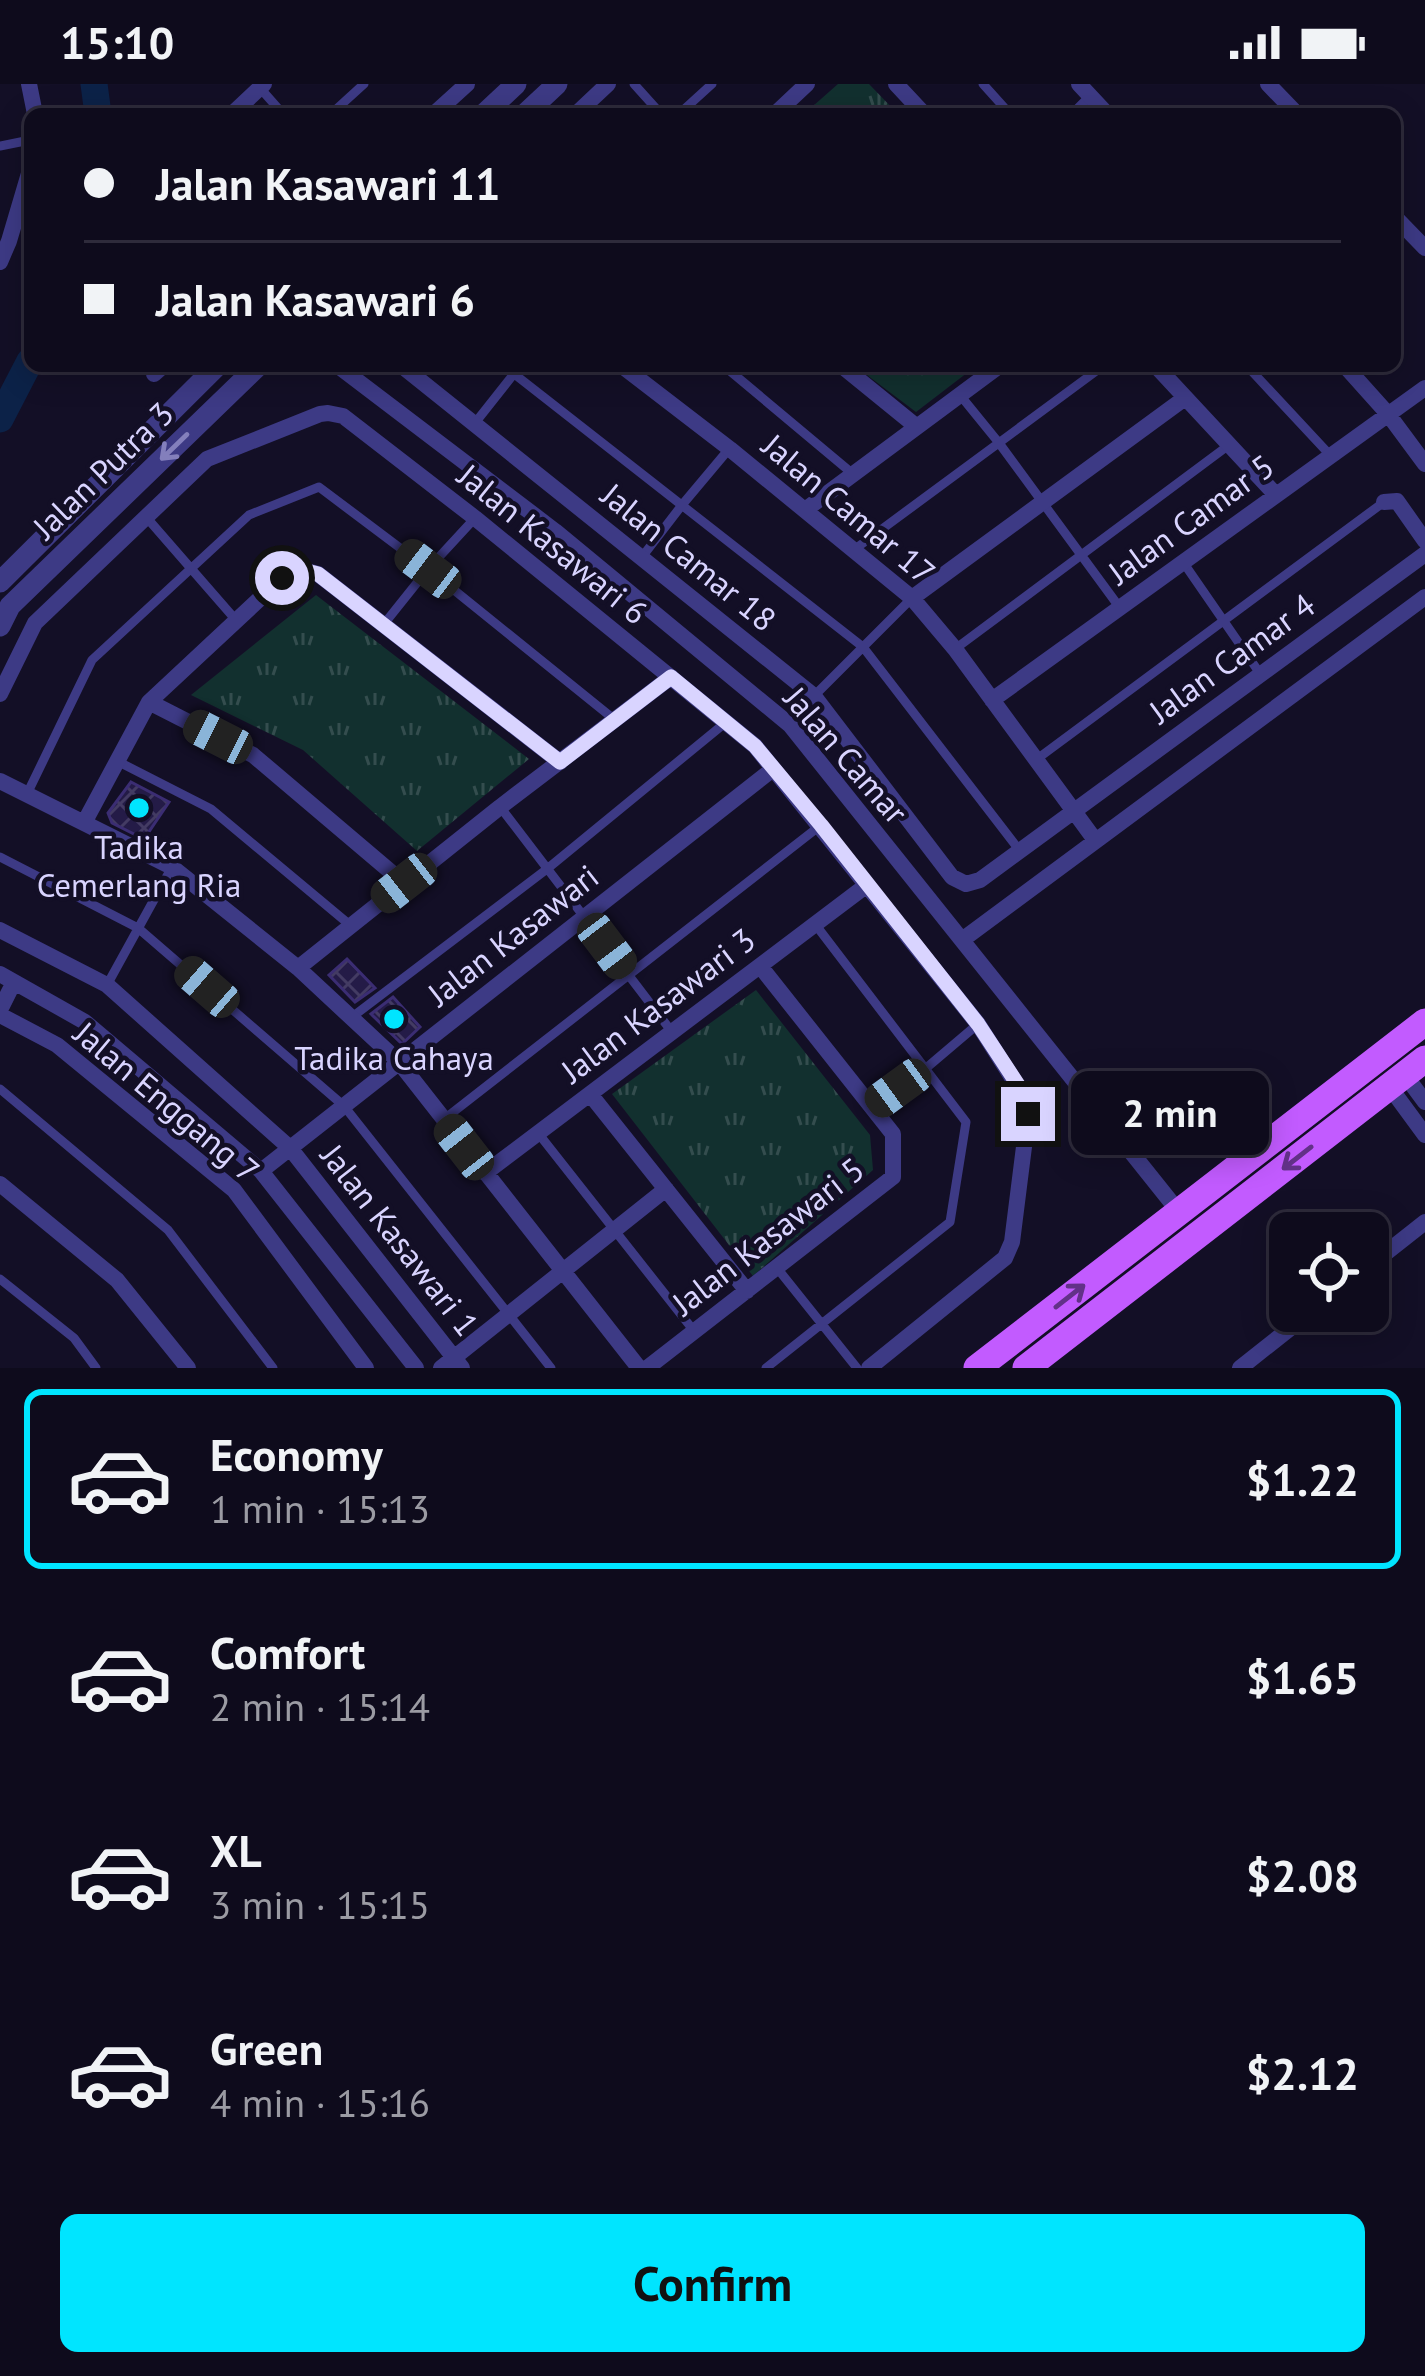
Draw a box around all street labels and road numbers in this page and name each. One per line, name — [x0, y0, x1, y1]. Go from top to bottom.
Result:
street label: Jalan Putra 3 — [22, 392, 182, 549]
street label: Jalan Camar 17 — [753, 423, 945, 593]
street label: Jalan Camar 5 — [1098, 444, 1282, 594]
street label: Jalan Kasawari 6 — [448, 453, 657, 633]
street label: Jalan Camar 18 — [592, 472, 785, 640]
street label: Jalan Camar 4 — [1139, 583, 1323, 733]
street label: Jalan Camar — [774, 676, 918, 832]
street label: Jalan Kasawari — [417, 854, 607, 1016]
street label: Jalan Kasawari 3 — [550, 918, 763, 1093]
street label: Jalan Enggang 7 — [64, 1010, 269, 1192]
street label: Jalan Kasawari 1 — [311, 1133, 489, 1344]
street label: Jalan Kasawari 5 — [661, 1147, 872, 1325]

